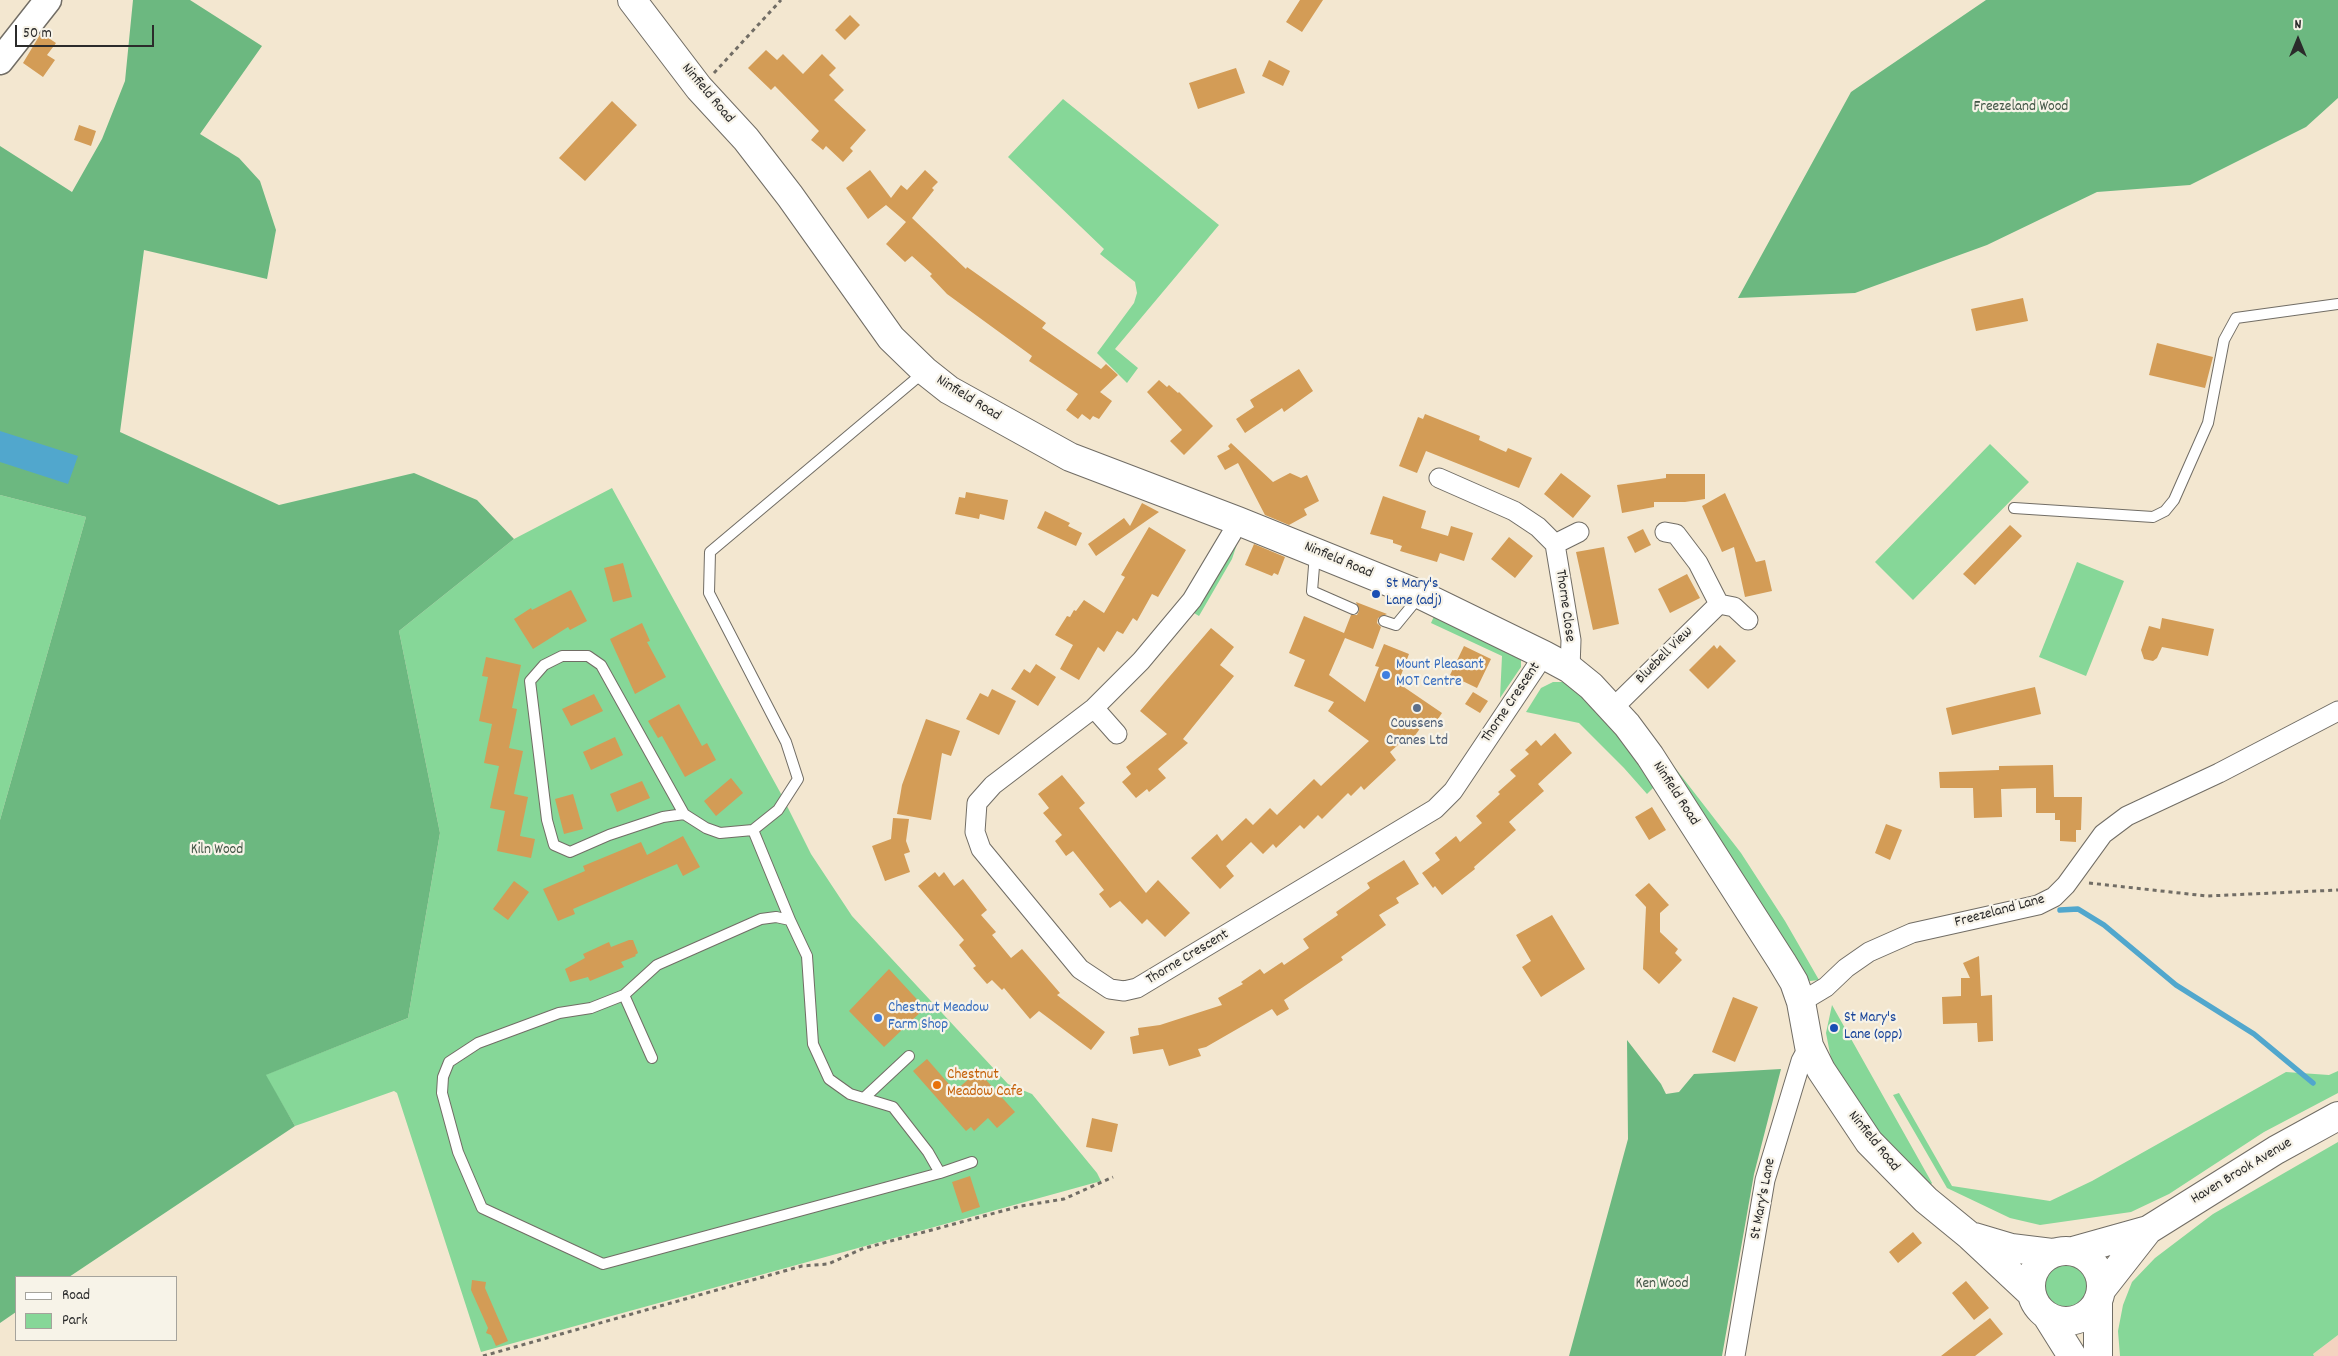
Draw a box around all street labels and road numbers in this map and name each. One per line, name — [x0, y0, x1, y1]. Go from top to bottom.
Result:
street label: Ninfield Road — [677, 60, 737, 128]
street label: Ninfield Road — [932, 372, 1004, 426]
street label: Ninfield Road — [1301, 539, 1375, 583]
street label: Thorne Close — [1550, 569, 1578, 643]
street label: Bluebell View — [1633, 624, 1697, 688]
street label: Thorne Crescent — [1479, 659, 1545, 747]
street label: Ninfield Road — [1648, 759, 1702, 829]
street label: Freezeland Lane — [1953, 891, 2047, 933]
street label: Thorne Crescent — [1143, 926, 1233, 990]
street label: Ninfield Road — [1843, 1108, 1903, 1176]
street label: Haven Brook Avenue — [2188, 1135, 2296, 1209]
street label: St Mary's Lane — [1747, 1157, 1781, 1241]

